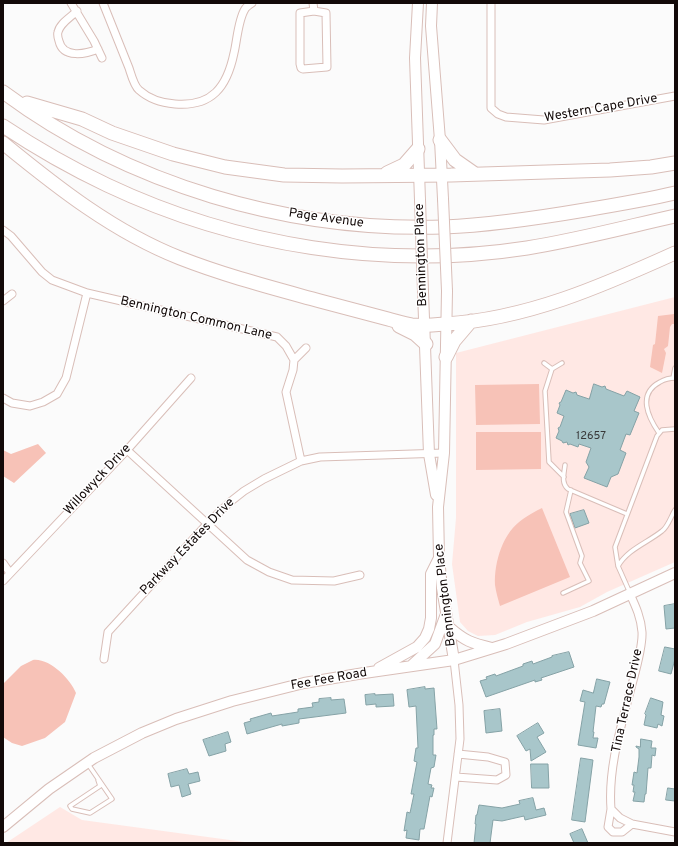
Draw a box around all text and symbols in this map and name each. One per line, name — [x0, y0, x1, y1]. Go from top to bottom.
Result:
street label: Western Cape Drive — [543, 91, 659, 127]
street label: Bennington Place — [412, 203, 432, 307]
street label: Page Avenue — [287, 206, 365, 232]
street label: Bennington Common Lane — [119, 294, 273, 344]
house number: 12657 — [576, 430, 606, 444]
street label: Willowyck Drive — [61, 441, 135, 519]
street label: Parkway Estates Drive — [138, 495, 238, 599]
street label: Bennington Place — [432, 543, 460, 647]
street label: Tina Terrace Drive — [609, 648, 647, 754]
street label: Fee Fee Road — [290, 666, 368, 694]

